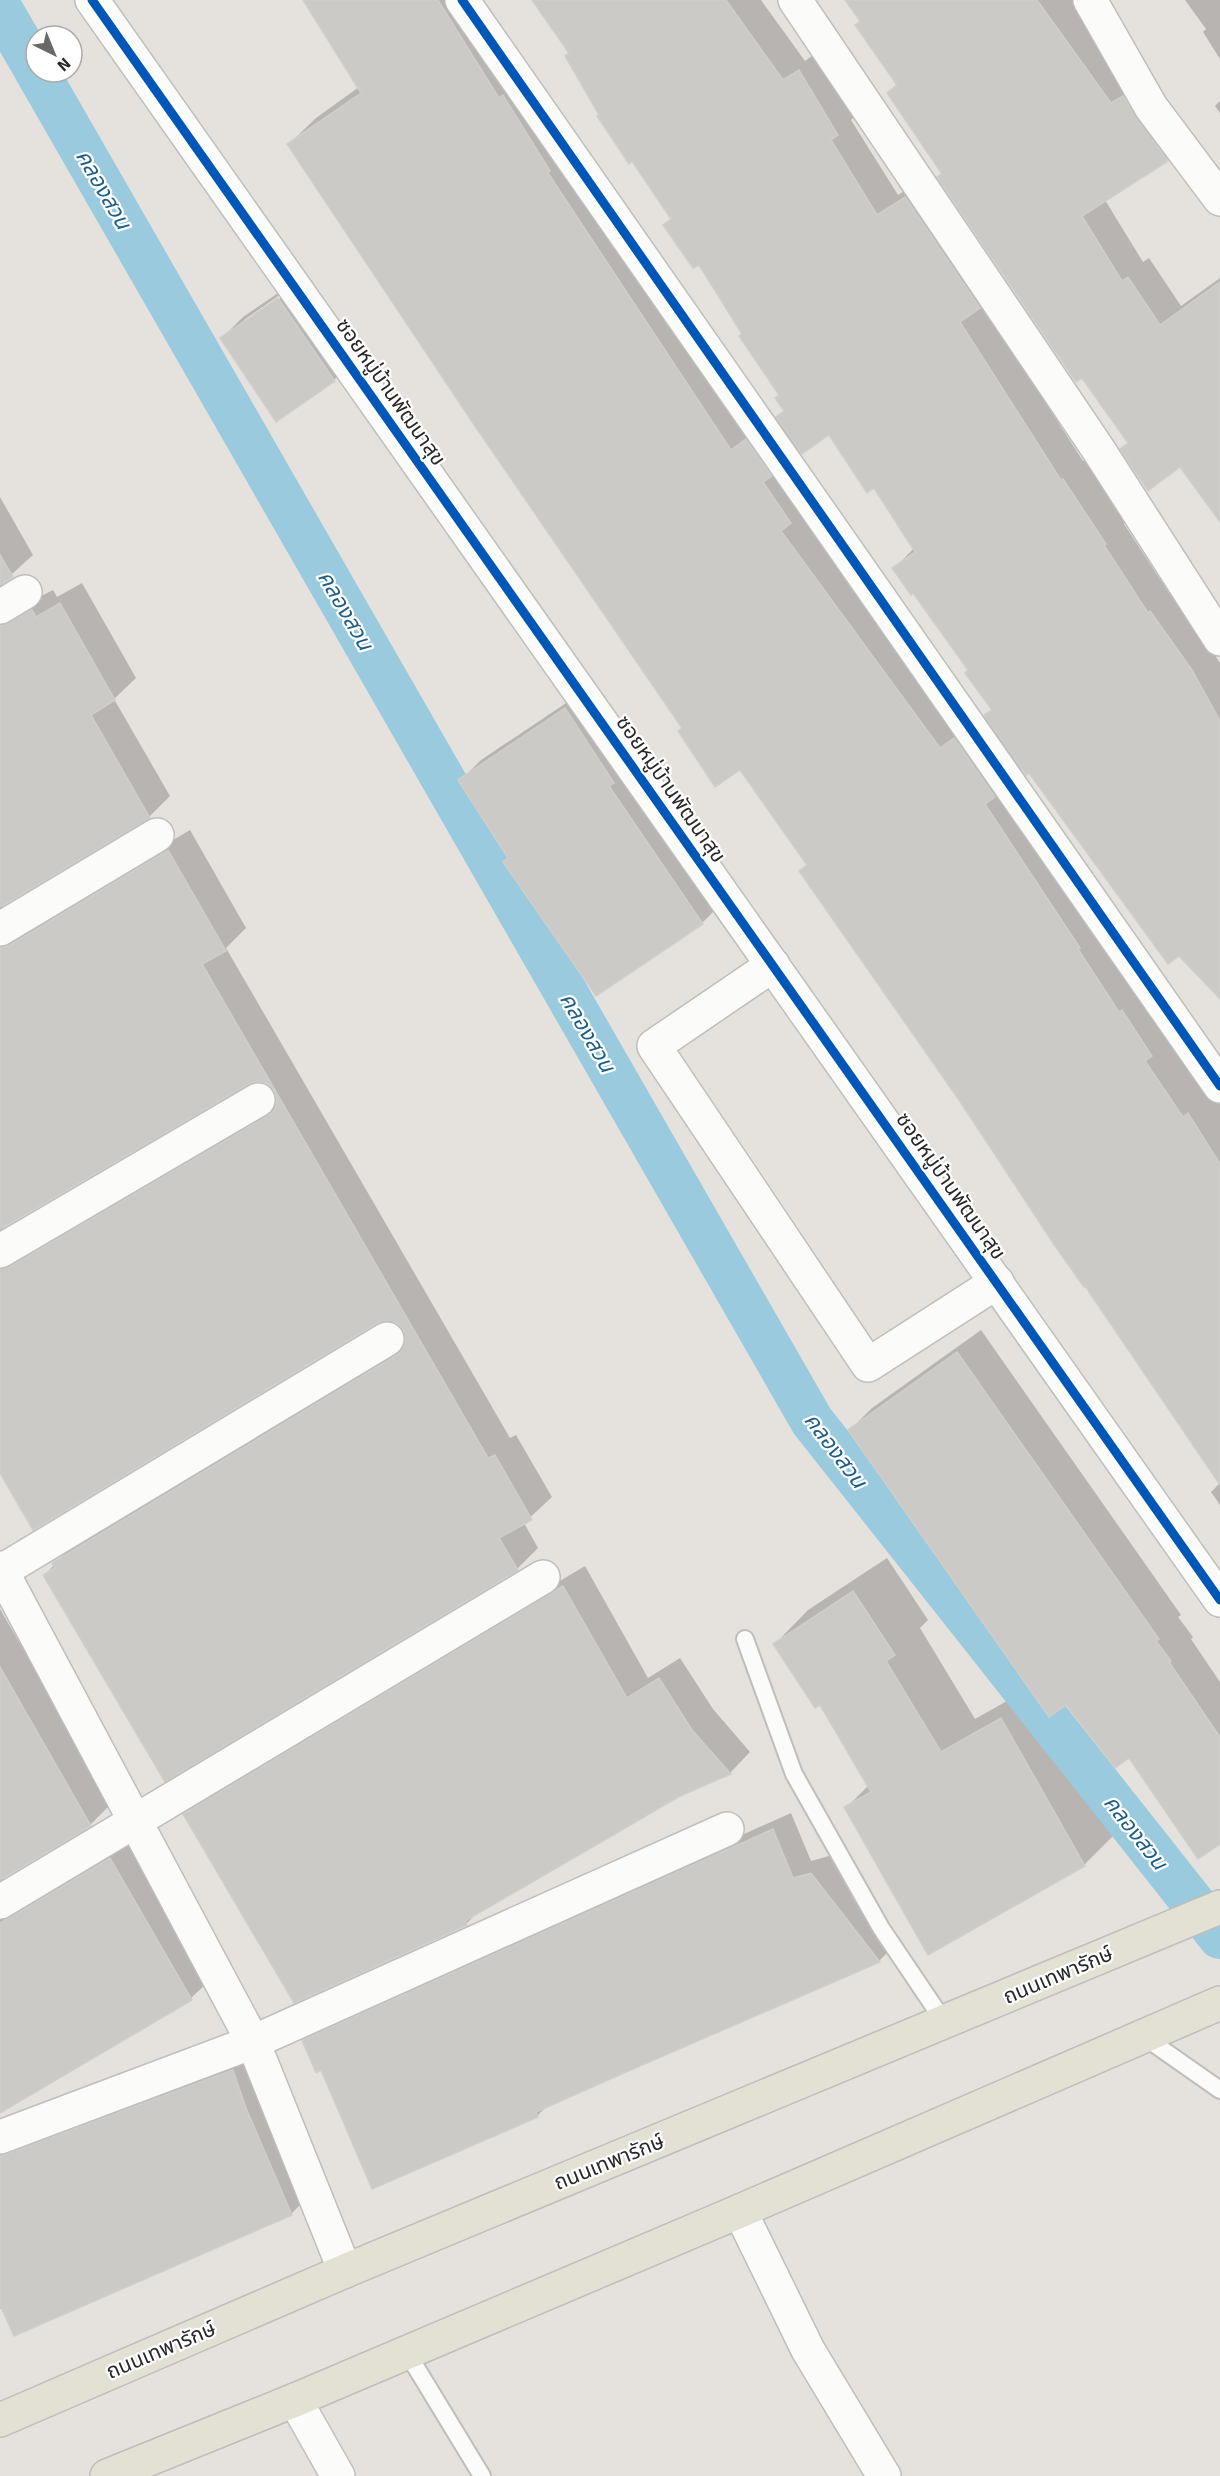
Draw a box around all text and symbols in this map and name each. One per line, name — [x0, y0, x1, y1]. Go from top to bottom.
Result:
north arrow — [24, 24, 84, 84]
text: N — [53, 53, 74, 75]
water label: คลองสวน — [70, 145, 138, 235]
street label: ซอยหมู่บ้านพัฒนาสุข — [330, 313, 452, 471]
water label: คลองสวน — [312, 566, 380, 656]
street label: ซอยหมู่บ้านพัฒนาสุข — [610, 710, 732, 868]
water label: คลองสวน — [554, 988, 622, 1078]
street label: ซอยหมู่บ้านพัฒนาสุข — [890, 1107, 1012, 1265]
water label: คลองสวน — [799, 1407, 874, 1495]
water label: คลองสวน — [1098, 1790, 1174, 1876]
street label: ถนนเทพารักษ์ — [999, 1940, 1117, 2010]
street label: ถนนเทพารักษ์ — [550, 2128, 668, 2196]
street label: ถนนเทพารักษ์ — [102, 2315, 220, 2385]

